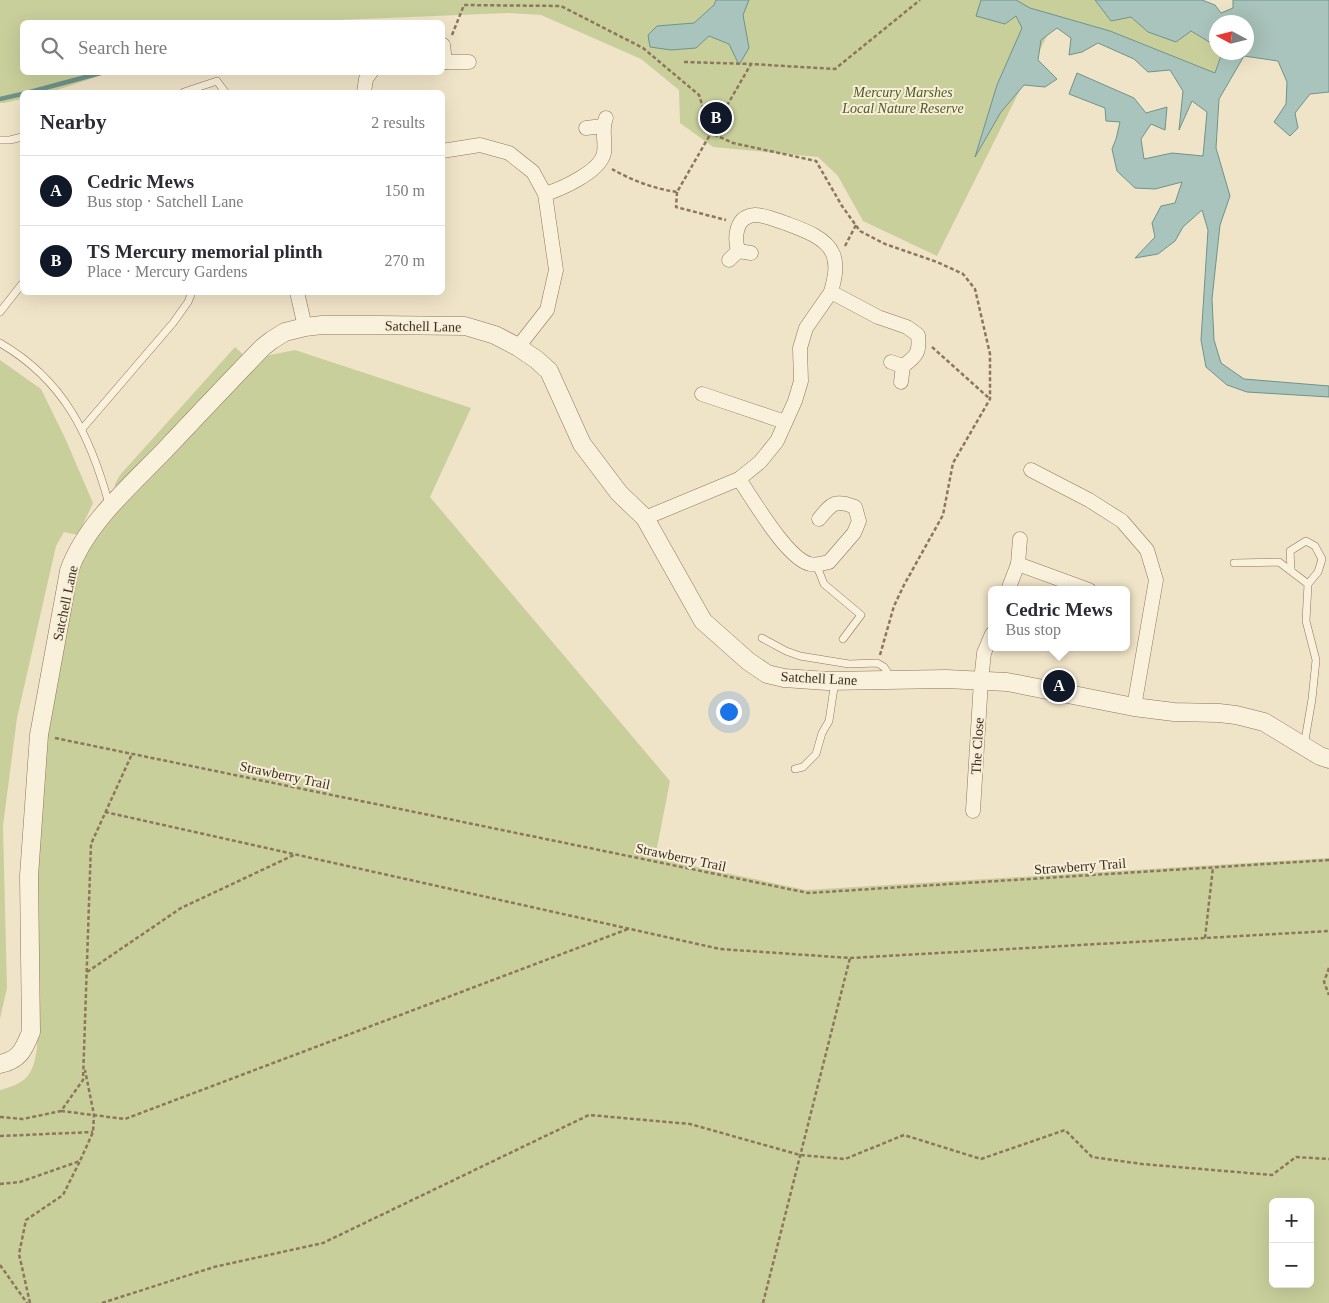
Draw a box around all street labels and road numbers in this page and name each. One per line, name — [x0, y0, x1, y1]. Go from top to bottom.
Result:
street label: Satchell Lane — [385, 318, 461, 335]
street label: Satchell Lane — [50, 564, 81, 642]
street label: Satchell Lane — [780, 669, 858, 688]
street label: The Close — [969, 717, 986, 775]
street label: Strawberry Trail — [238, 759, 332, 792]
street label: Strawberry Trail — [634, 841, 728, 874]
street label: Strawberry Trail — [1034, 856, 1127, 877]

